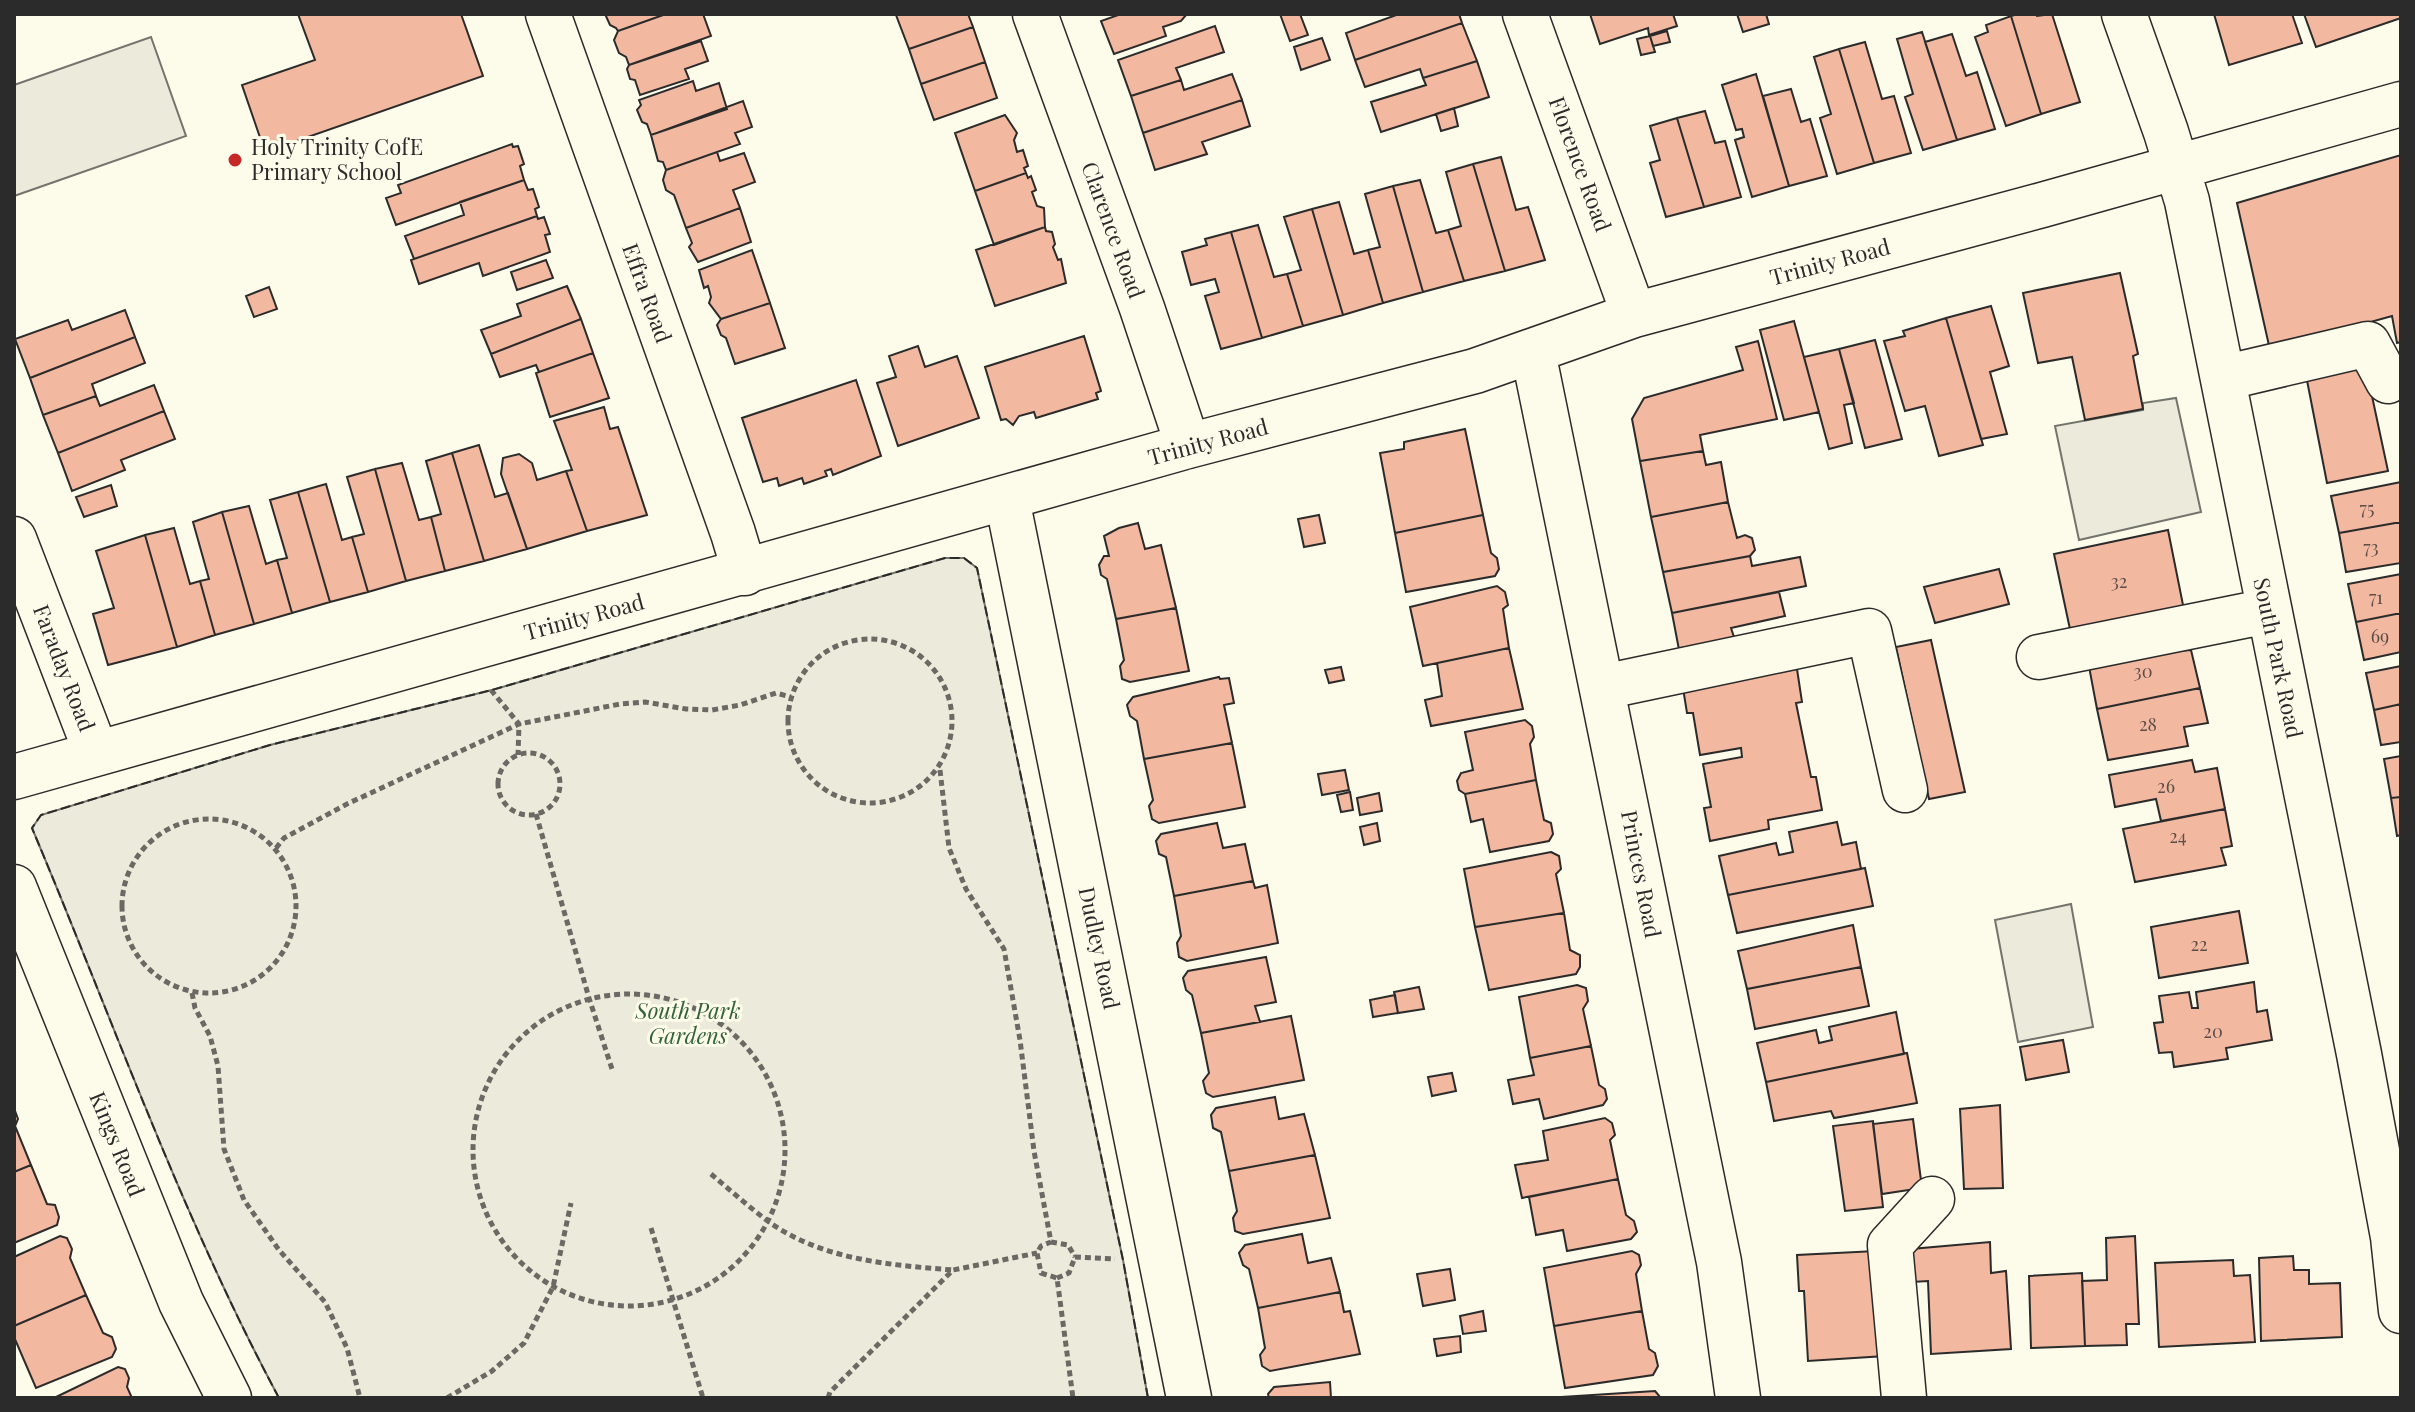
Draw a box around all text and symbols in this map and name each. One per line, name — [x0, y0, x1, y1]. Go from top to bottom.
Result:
street label: Florence Road — [1543, 92, 1619, 235]
place label: Holy Trinity CofE Primary School — [251, 131, 423, 186]
marker: Holy Trinity CofE Primary School — [226, 151, 244, 169]
street label: Clarence Road — [1075, 157, 1153, 302]
street label: Trinity Road — [1766, 231, 1893, 291]
street label: Effra Road — [616, 239, 680, 347]
street label: Trinity Road — [1144, 411, 1271, 471]
house number: 75 — [2360, 496, 2374, 520]
house number: 73 — [2363, 535, 2379, 559]
house number: 32 — [2111, 569, 2127, 593]
street label: South Park Road — [2247, 575, 2311, 741]
house number: 71 — [2369, 585, 2383, 609]
street label: Trinity Road — [520, 586, 647, 646]
street label: Faraday Road — [27, 600, 103, 736]
house number: 69 — [2371, 624, 2389, 648]
house number: 30 — [2134, 659, 2152, 683]
house number: 28 — [2139, 712, 2157, 736]
house number: 26 — [2157, 774, 2175, 798]
street label: Princes Road — [1615, 807, 1669, 940]
house number: 24 — [2169, 824, 2187, 848]
street label: Dudley Road — [1072, 884, 1128, 1012]
house number: 22 — [2190, 932, 2208, 956]
park label: South Park Gardens — [634, 995, 741, 1050]
house number: 20 — [2203, 1019, 2223, 1043]
street label: Kings Road — [83, 1087, 153, 1201]

